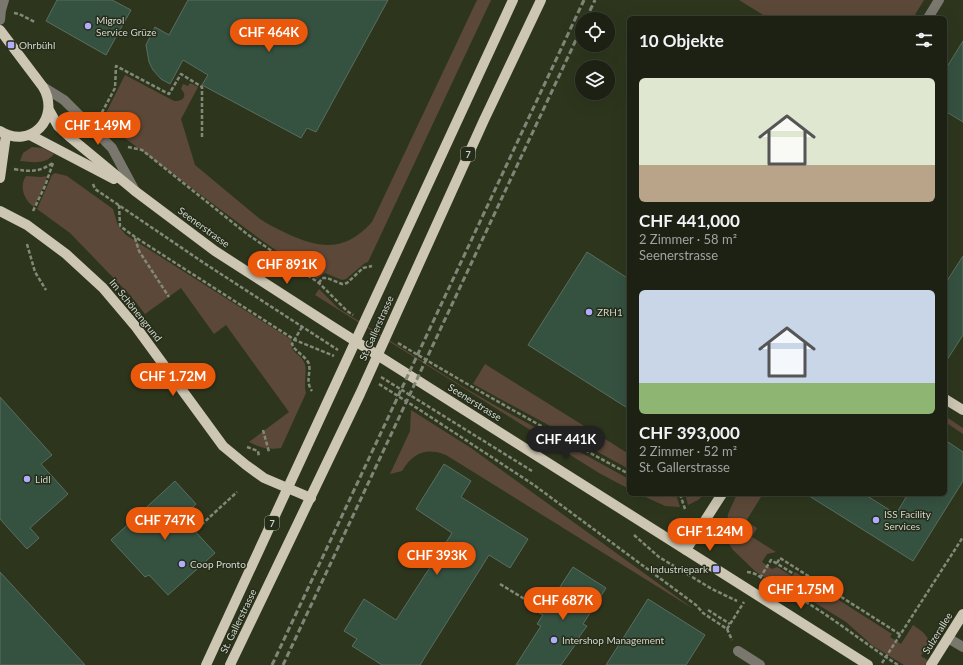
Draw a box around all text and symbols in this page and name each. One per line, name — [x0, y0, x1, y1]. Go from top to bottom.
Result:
map controls — [575, 12, 615, 100]
button: locate — [575, 12, 615, 52]
place label: Migrol Service Grüze — [96, 14, 157, 38]
pin: CHF 464K — [228, 19, 310, 53]
marker: Migrol Service Grüze — [83, 21, 93, 31]
text: CHF 464K — [239, 24, 299, 40]
icon: filters — [913, 29, 935, 51]
text: 10 Objekte — [639, 30, 724, 51]
place label: Ohrbühl — [19, 39, 55, 51]
marker: Ohrbühl — [6, 40, 16, 50]
button: layers — [575, 60, 615, 100]
icon: home — [751, 104, 823, 176]
pin: CHF 1.49M — [52, 112, 144, 146]
text: CHF 1.49M — [65, 117, 131, 133]
road number: 7 — [461, 147, 475, 161]
street label: Seenerstrasse — [176, 204, 232, 250]
text: CHF 441,000 — [639, 210, 740, 231]
text: 2 Zimmer · 58 m² — [639, 231, 737, 247]
text: Seenerstrasse — [639, 247, 718, 263]
pin: CHF 891K — [246, 251, 328, 285]
text: CHF 891K — [257, 256, 317, 272]
street label: Im Schönengrund — [107, 276, 165, 344]
street label: St. Gallerstrasse — [356, 294, 396, 362]
place label: ZRH1 — [597, 306, 623, 318]
marker: ZRH1 — [584, 307, 594, 317]
icon: home — [751, 316, 823, 388]
pin: CHF 1.72M — [127, 363, 219, 397]
text: CHF 1.72M — [140, 368, 206, 384]
street label: Seenerstrasse — [446, 381, 504, 423]
text: CHF 393,000 — [639, 422, 740, 443]
pin: CHF 441K — [525, 426, 607, 460]
text: CHF 441K — [536, 431, 596, 447]
text: 2 Zimmer · 52 m² — [639, 443, 737, 459]
text: St. Gallerstrasse — [639, 459, 730, 475]
place label: Lidl — [35, 473, 51, 485]
marker: Lidl — [22, 474, 32, 484]
pin: CHF 747K — [124, 507, 206, 541]
place label: ISS Facility Services — [884, 508, 932, 532]
text: CHF 747K — [135, 512, 195, 528]
marker: ISS Facility Services — [871, 515, 881, 525]
road number: 7 — [265, 516, 279, 530]
pin: CHF 1.24M — [664, 518, 756, 552]
text: CHF 1.24M — [677, 523, 743, 539]
pin: CHF 393K — [396, 542, 478, 576]
text: CHF 393K — [407, 547, 467, 563]
place label: Coop Pronto — [190, 558, 246, 570]
marker: Coop Pronto — [177, 559, 187, 569]
place label: Industriepark — [650, 563, 709, 575]
marker: Industriepark — [711, 564, 721, 574]
pin: CHF 1.75M — [755, 576, 847, 610]
text: CHF 1.75M — [768, 581, 834, 597]
street label: St. Gallerstrasse — [217, 587, 259, 655]
pin: CHF 687K — [522, 587, 604, 621]
text: CHF 687K — [533, 592, 593, 608]
street label: Sulzerallee — [920, 610, 954, 656]
place label: Intershop Management — [562, 634, 665, 646]
marker: Intershop Management — [549, 635, 559, 645]

